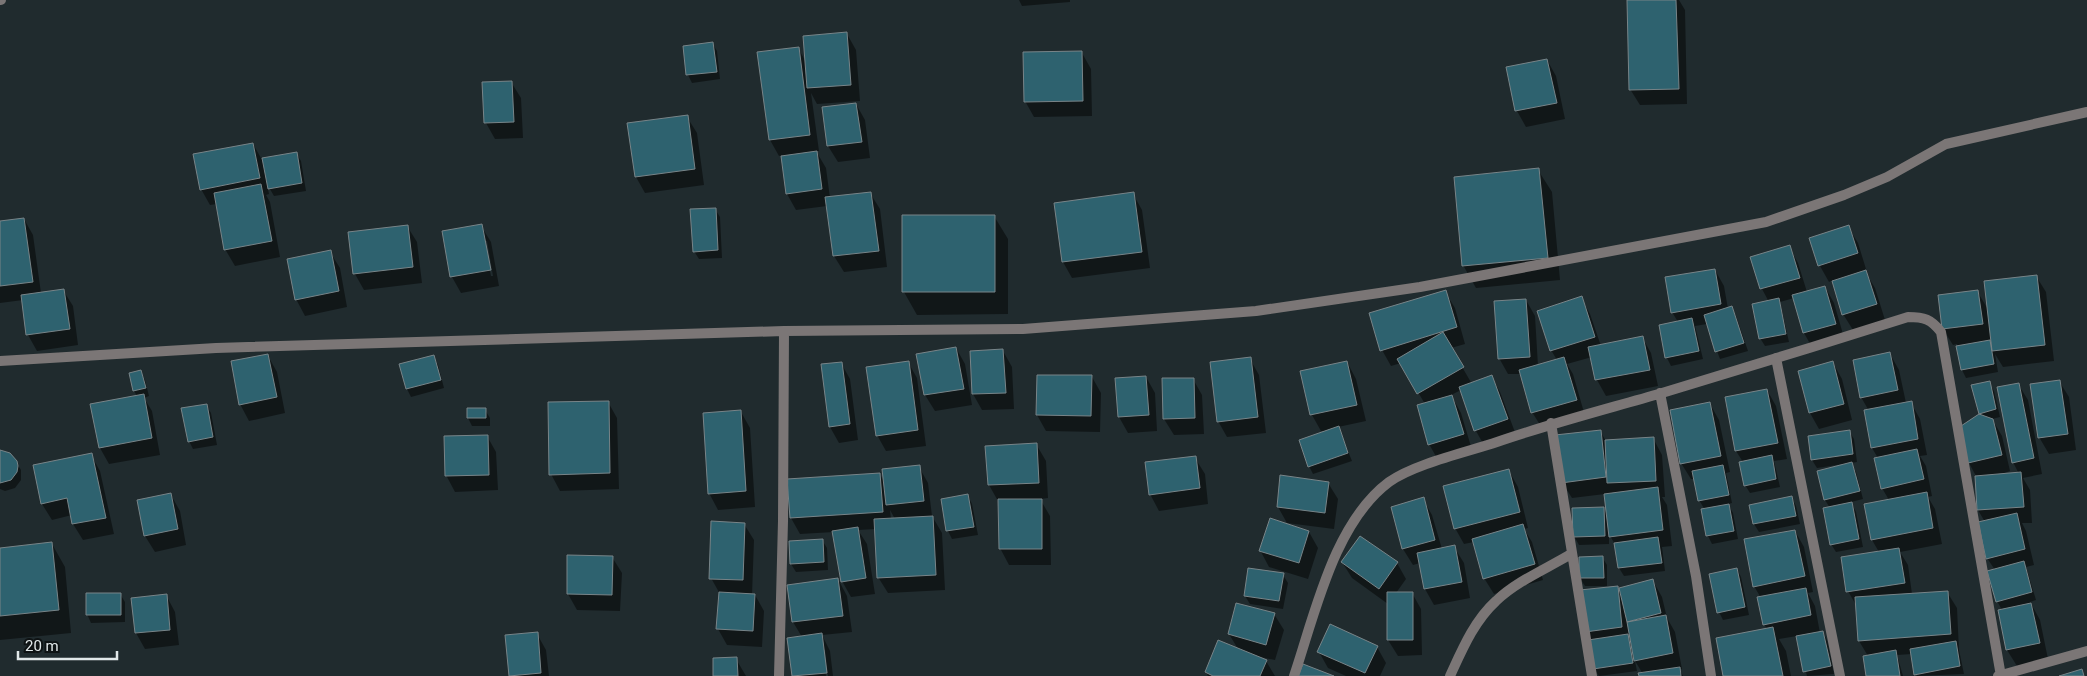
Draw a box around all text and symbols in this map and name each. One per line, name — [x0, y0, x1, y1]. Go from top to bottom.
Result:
scale bar — [18, 628, 116, 660]
text: 20 m — [25, 637, 59, 655]

